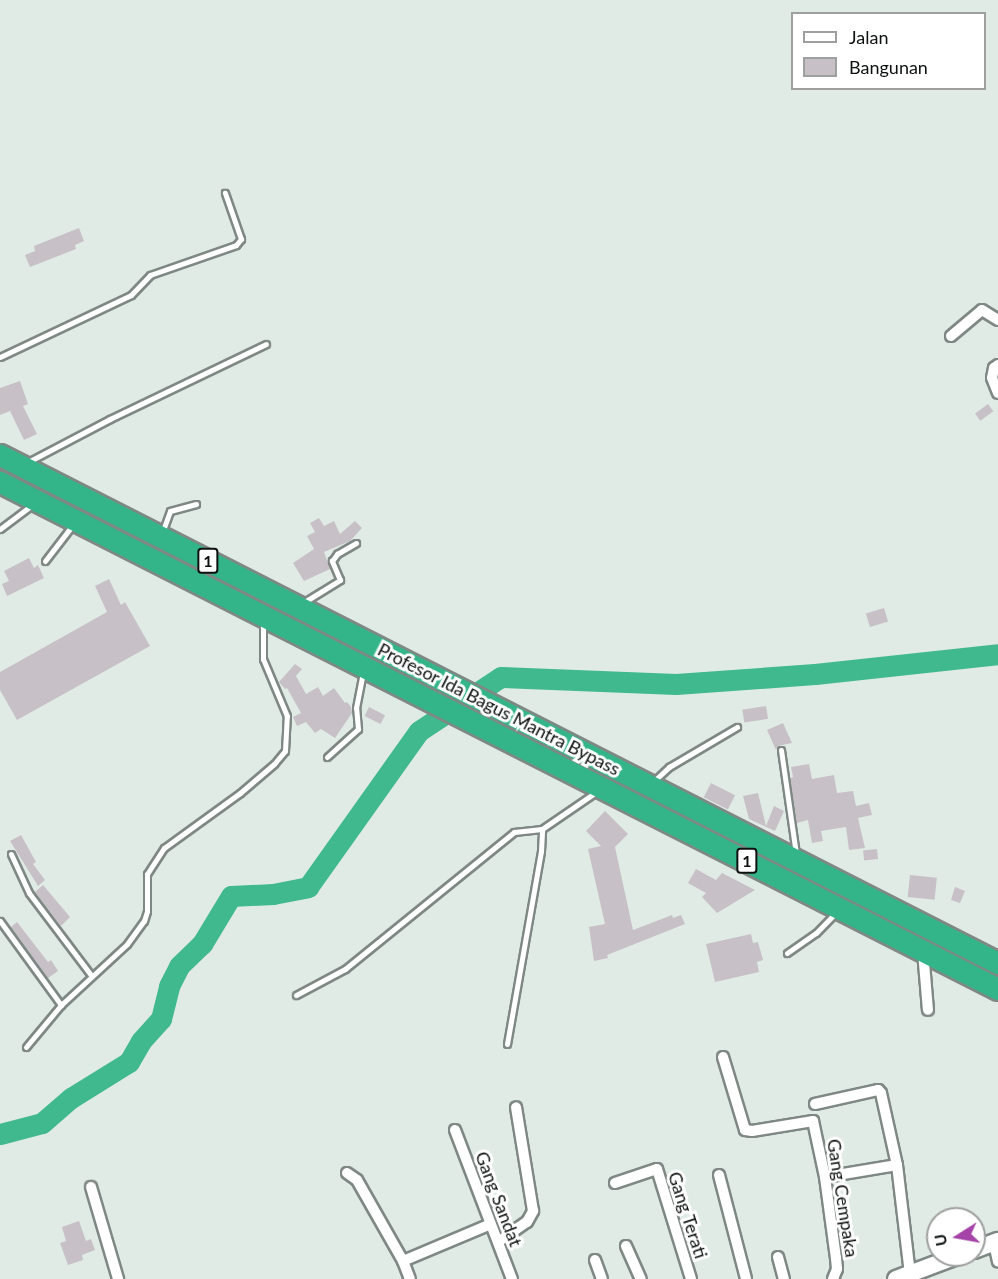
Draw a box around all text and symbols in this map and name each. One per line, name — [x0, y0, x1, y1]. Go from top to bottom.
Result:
legend — [791, 12, 986, 90]
text: Jalan — [849, 26, 888, 48]
text: Bangunan — [849, 56, 928, 78]
road number: 1 — [196, 548, 220, 574]
street label: Profesor Ida Bagus Mantra Bypass — [374, 638, 624, 780]
road number: 1 — [735, 848, 759, 874]
street label: Gang Cempaka — [823, 1137, 863, 1259]
street label: Gang Sandat — [471, 1148, 527, 1250]
street label: Gang Terati — [664, 1169, 712, 1261]
north arrow — [926, 1207, 986, 1267]
text: U — [929, 1233, 950, 1248]

